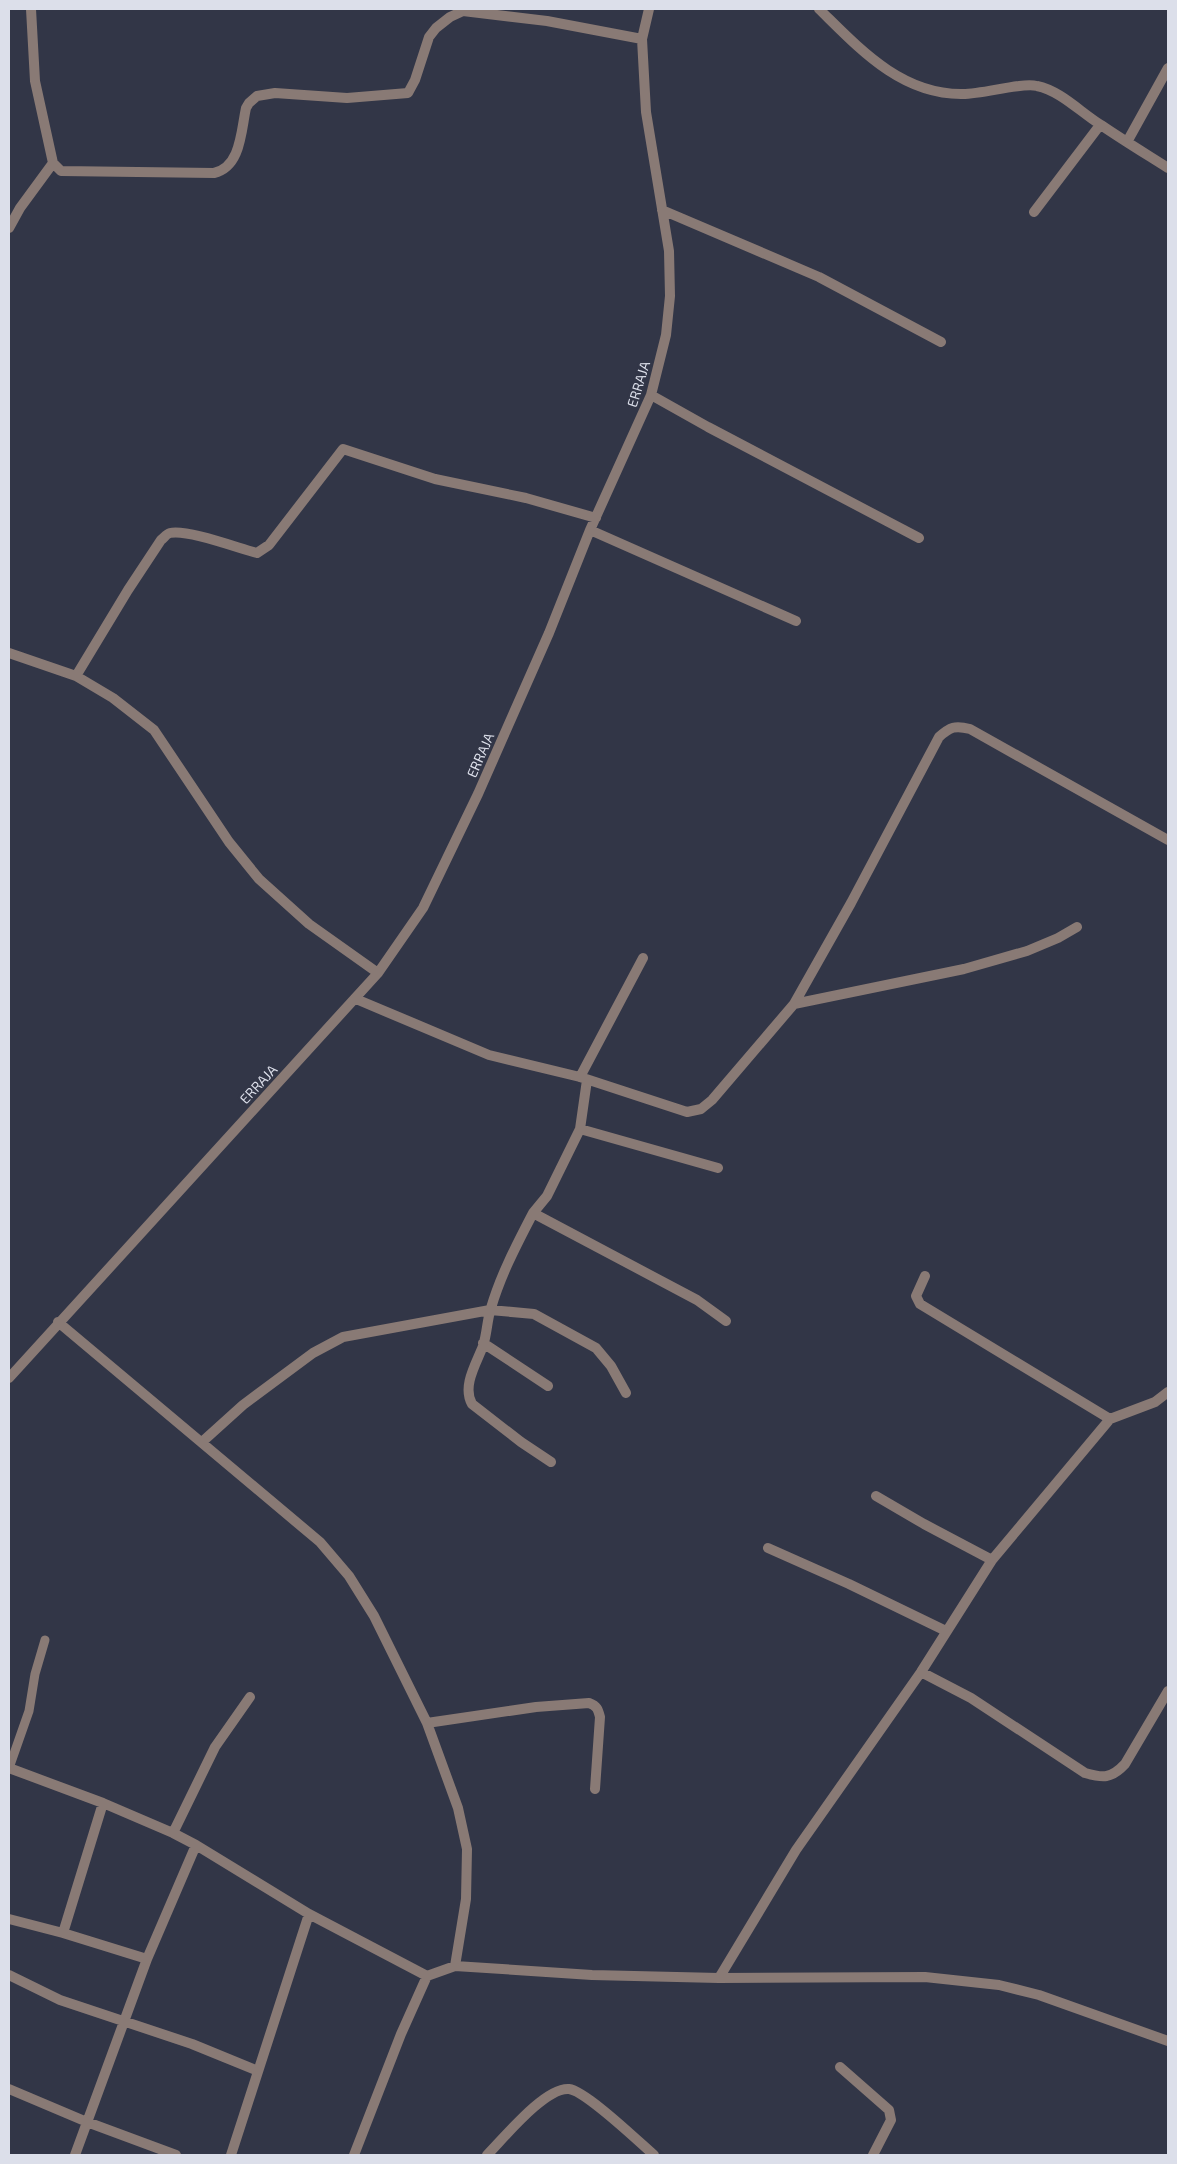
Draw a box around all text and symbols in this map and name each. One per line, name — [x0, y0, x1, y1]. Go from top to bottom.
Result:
street label: ERRAJA — [623, 359, 653, 409]
street label: ERRAJA — [463, 730, 498, 780]
street label: ERRAJA — [236, 1061, 281, 1107]

